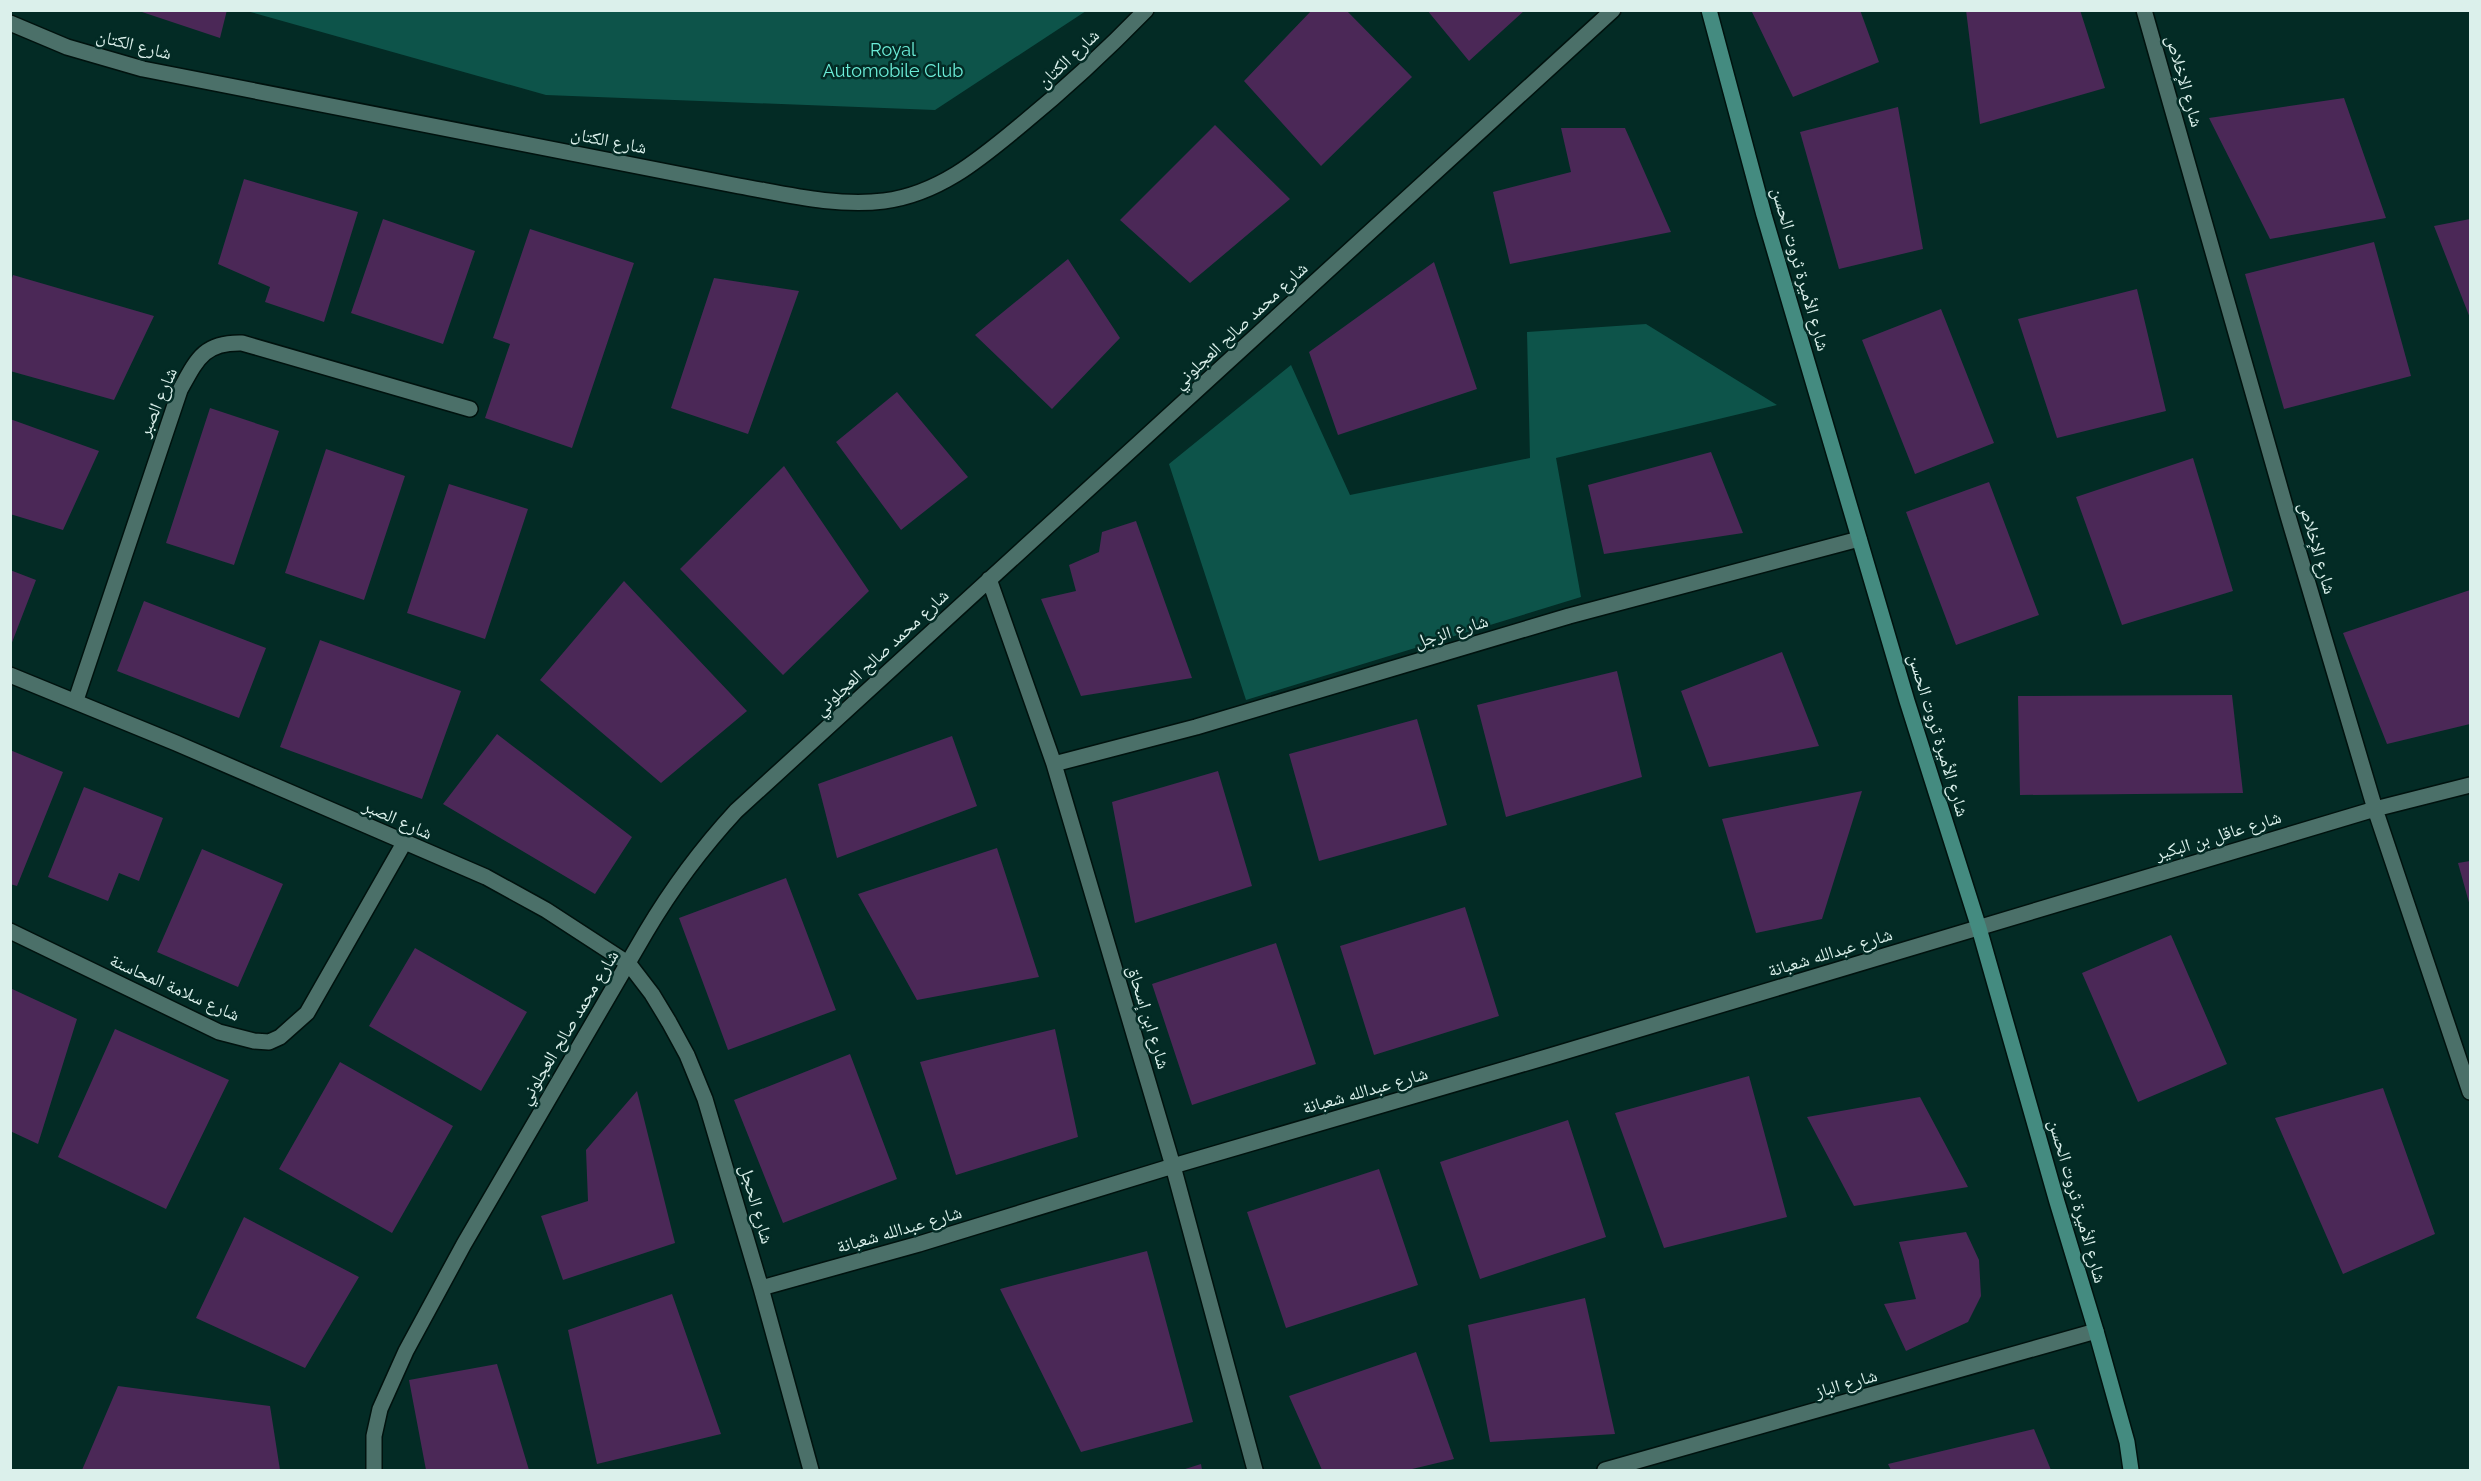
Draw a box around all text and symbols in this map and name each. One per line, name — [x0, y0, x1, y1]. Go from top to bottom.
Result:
street label: شارع الكتان — [1033, 24, 1104, 93]
street label: شارع الكتان — [94, 25, 174, 64]
street label: شارع الإخلاص — [2161, 33, 2208, 130]
park label: Royal Automobile Club — [823, 39, 963, 81]
street label: شارع الكتان — [569, 122, 649, 159]
street label: شارع الأميرة ثروت الحسن — [1767, 185, 1834, 354]
street label: شارع محمد صالح العجلوني — [1168, 257, 1315, 396]
street label: شارع الصبر — [133, 364, 182, 441]
street label: شارع الإخلاص — [2294, 500, 2341, 597]
street label: شارع محمد صالح العجلوني — [809, 584, 956, 723]
street label: شارع الزجل — [1411, 610, 1491, 653]
street label: شارع الأميرة ثروت الحسن — [1903, 651, 1974, 819]
street label: شارع الصبر — [359, 794, 436, 844]
street label: شارع عاقل بن البكير — [2151, 806, 2284, 865]
street label: شارع عبدالله شعبانة — [1765, 923, 1895, 982]
street label: شارع محمد صالح العجلوني — [514, 946, 626, 1110]
street label: شارع سلامة المحاسنة — [106, 949, 243, 1026]
street label: شارع ابن إسحاق — [1121, 963, 1175, 1072]
street label: شارع عبدالله شعبانة — [1300, 1062, 1430, 1119]
street label: شارع الأميرة ثروت الحسن — [2044, 1117, 2111, 1286]
street label: شارع الحجل — [735, 1162, 778, 1246]
street label: شارع عبدالله شعبانة — [834, 1201, 964, 1258]
street label: شارع الباز — [1812, 1364, 1880, 1403]

